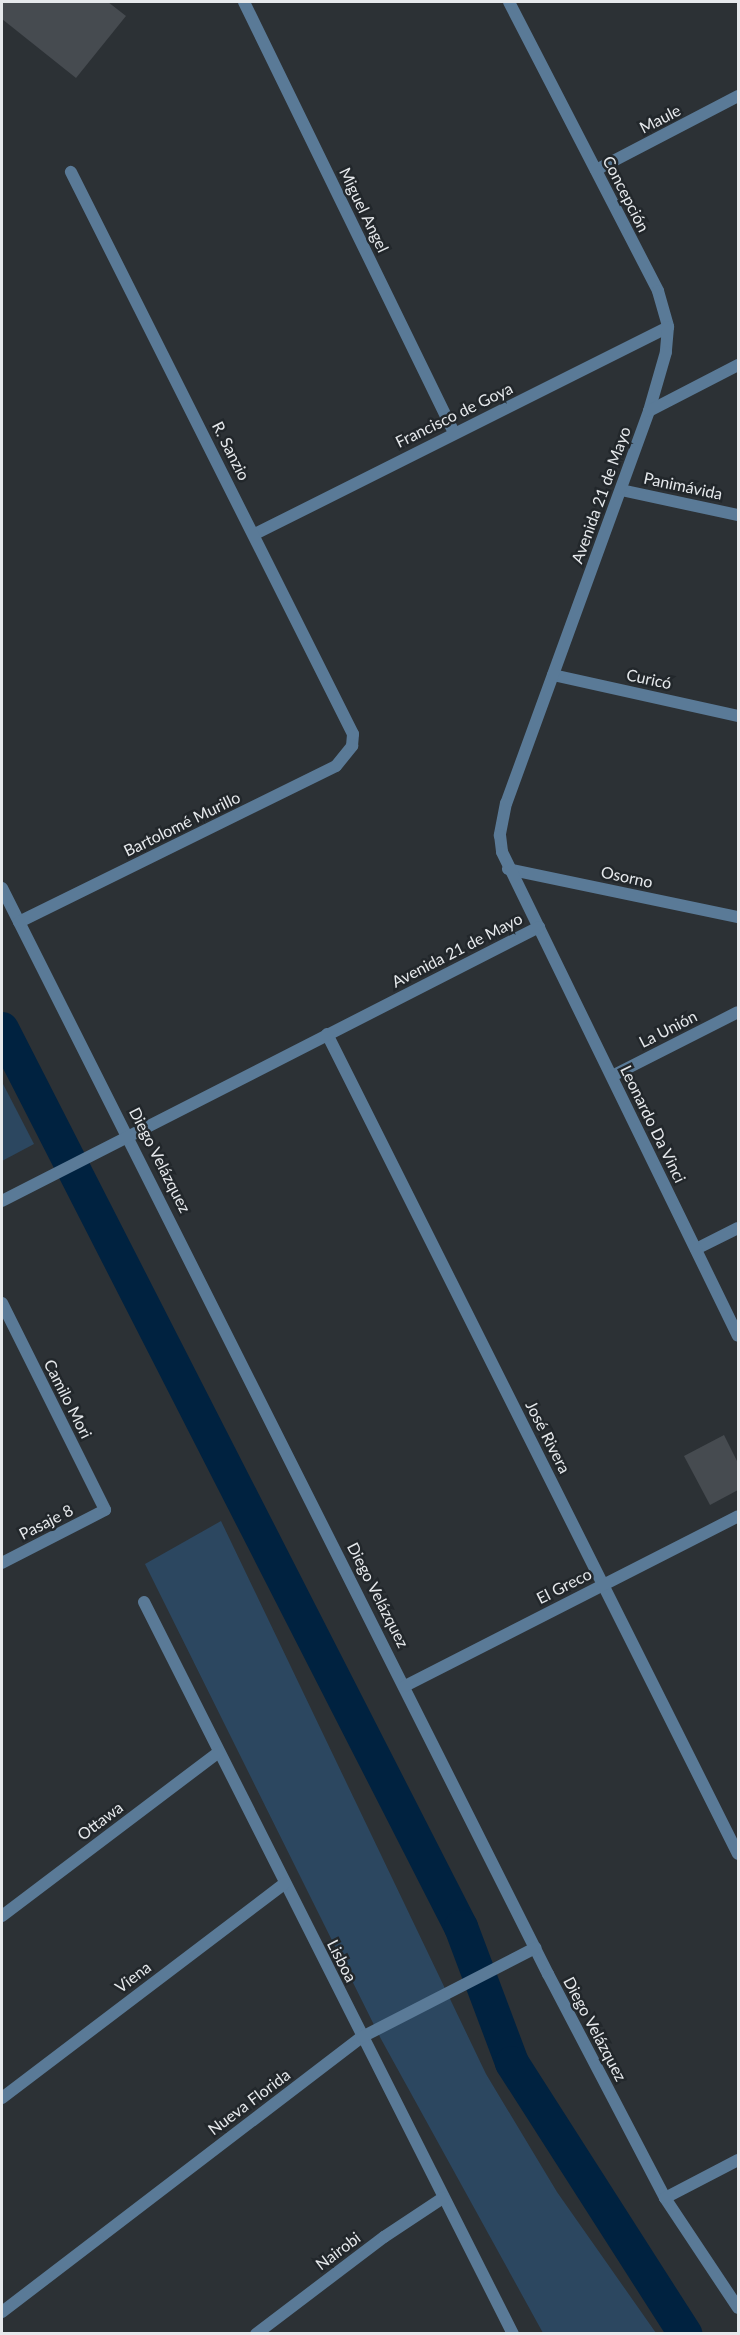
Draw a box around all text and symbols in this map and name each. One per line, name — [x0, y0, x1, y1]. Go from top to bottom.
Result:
street label: Maule — [636, 101, 684, 137]
street label: Concepción — [599, 153, 653, 235]
street label: Miguel Angel — [335, 164, 393, 256]
street label: Francisco de Goya — [392, 378, 516, 452]
street label: R. Sanzio — [208, 418, 254, 484]
street label: Avenida 21 de Mayo — [567, 424, 635, 566]
street label: Panimávida — [642, 468, 724, 504]
street label: Curicó — [625, 665, 673, 693]
street label: Bartolomé Murillo — [121, 787, 243, 861]
street label: Osorno — [599, 862, 655, 892]
street label: Avenida 21 de Mayo — [388, 909, 526, 991]
street label: La Unión — [636, 1006, 700, 1052]
street label: Leonardo Da Vinci — [616, 1062, 690, 1186]
street label: Diego Velázquez — [125, 1104, 195, 1216]
street label: Camilo Mori — [40, 1356, 96, 1442]
street label: José Rivera — [522, 1397, 574, 1477]
street label: Pasaje 8 — [16, 1500, 76, 1544]
street label: Diego Velázquez — [343, 1539, 413, 1651]
street label: El Greco — [533, 1564, 595, 1608]
street label: Ottawa — [73, 1798, 127, 1844]
street label: Lisboa — [323, 1937, 361, 1985]
street label: Viena — [111, 1957, 155, 1997]
street label: Diego Velázquez — [559, 1973, 631, 2085]
street label: Nueva Florida — [204, 2065, 294, 2139]
street label: Nairobi — [312, 2228, 364, 2274]

